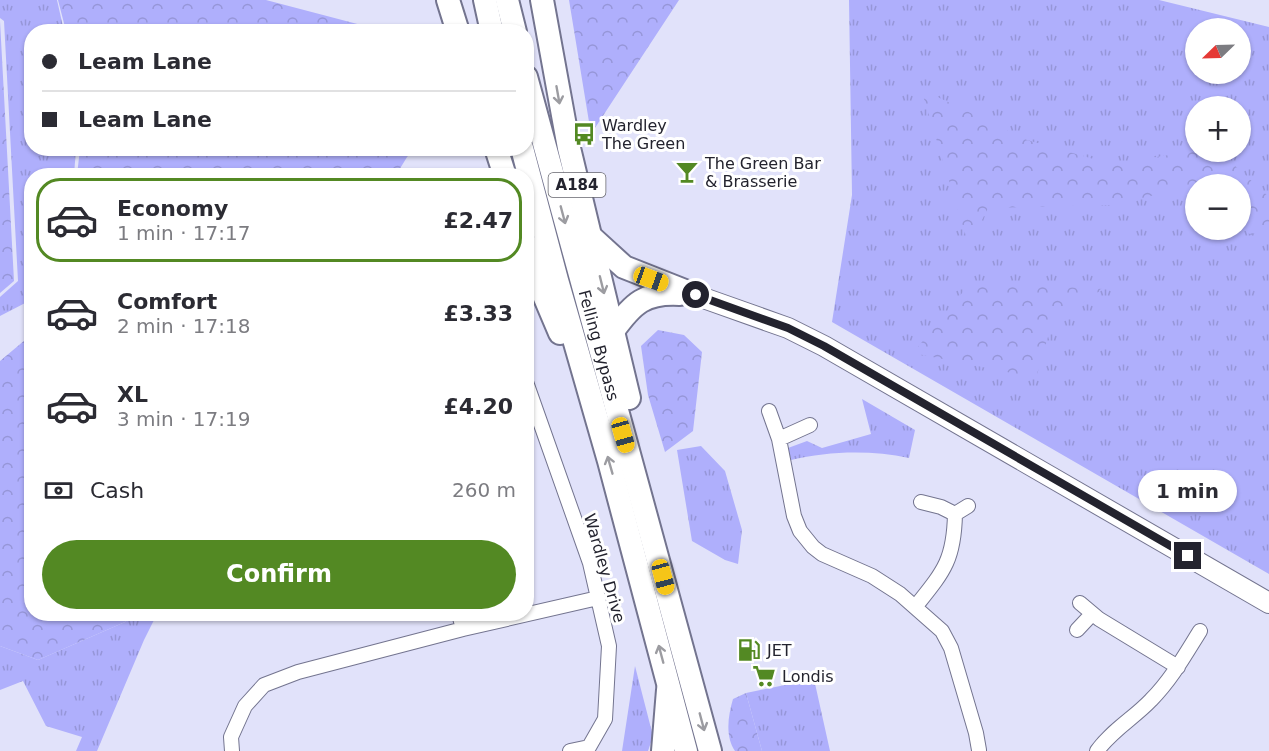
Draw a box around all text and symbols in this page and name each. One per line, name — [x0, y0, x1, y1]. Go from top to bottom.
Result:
north arrow — [1185, 18, 1251, 84]
map controls — [1185, 18, 1251, 240]
text: Leam Lane — [78, 49, 212, 74]
one-way arrow — [553, 85, 564, 104]
button: + — [1185, 96, 1251, 162]
text: Leam Lane — [78, 107, 212, 132]
place label: Wardley The Green — [601, 116, 685, 153]
bus stop icon: Wardley The Green — [571, 121, 597, 147]
place label: The Green Bar & Brasserie — [704, 154, 821, 191]
bar icon: The Green Bar & Brasserie — [674, 159, 700, 185]
road number: A184 — [548, 173, 606, 197]
button: − — [1185, 174, 1251, 240]
icon: car — [45, 193, 99, 247]
text: Economy — [117, 196, 228, 221]
one-way arrow — [558, 205, 570, 224]
text: £2.47 — [443, 208, 513, 233]
text: 1 min · 17:17 — [117, 221, 251, 245]
car — [631, 264, 671, 294]
one-way arrow — [596, 275, 608, 294]
route start — [682, 281, 709, 308]
icon: car — [45, 286, 99, 340]
street label: Felling Bypass — [575, 288, 623, 403]
text: Comfort — [117, 289, 217, 314]
text: £3.33 — [443, 301, 513, 326]
text: 2 min · 17:18 — [117, 314, 251, 338]
icon: car — [45, 379, 99, 433]
text: XL — [117, 382, 148, 407]
text: £4.20 — [443, 394, 513, 419]
text: 3 min · 17:19 — [117, 407, 251, 431]
car — [609, 415, 637, 455]
one-way arrow — [604, 456, 616, 475]
callout: 1 min — [1138, 469, 1238, 511]
icon: cash — [42, 474, 75, 507]
text: Cash — [90, 478, 144, 503]
text: 260 m — [452, 478, 516, 502]
text: 1 min — [1156, 479, 1219, 503]
street label: Wardley Drive — [580, 511, 629, 625]
button: Confirm — [42, 540, 516, 609]
route end — [1174, 542, 1201, 569]
car — [650, 557, 676, 597]
fuel station icon: JET — [736, 637, 762, 663]
place label: JET — [766, 641, 792, 660]
one-way arrow — [654, 645, 666, 664]
supermarket icon: Londis — [751, 663, 777, 689]
place label: Londis — [782, 667, 834, 686]
one-way arrow — [697, 712, 708, 731]

